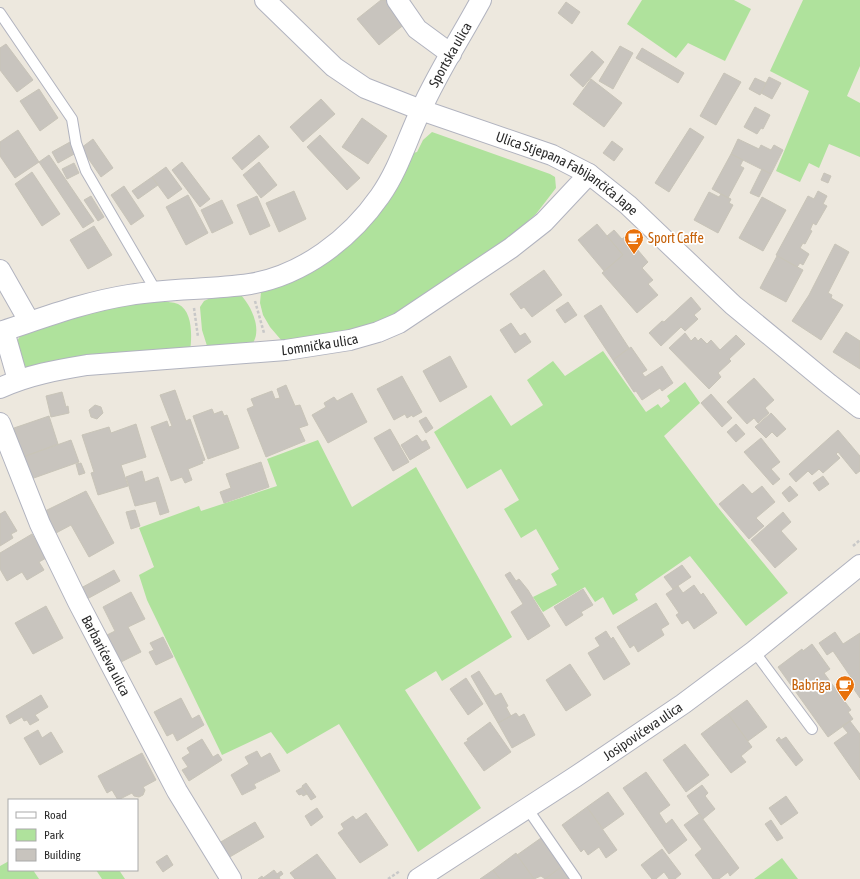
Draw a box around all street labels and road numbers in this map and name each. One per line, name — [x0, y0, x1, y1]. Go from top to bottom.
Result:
street label: Sportska ulica — [426, 19, 475, 90]
street label: Ulica Stjepana Fabijančića Jape — [494, 128, 641, 218]
street label: Lomnička ulica — [281, 330, 360, 358]
street label: Barbarićeva ulica — [78, 613, 134, 699]
street label: Josipovićeva ulica — [600, 699, 685, 764]

